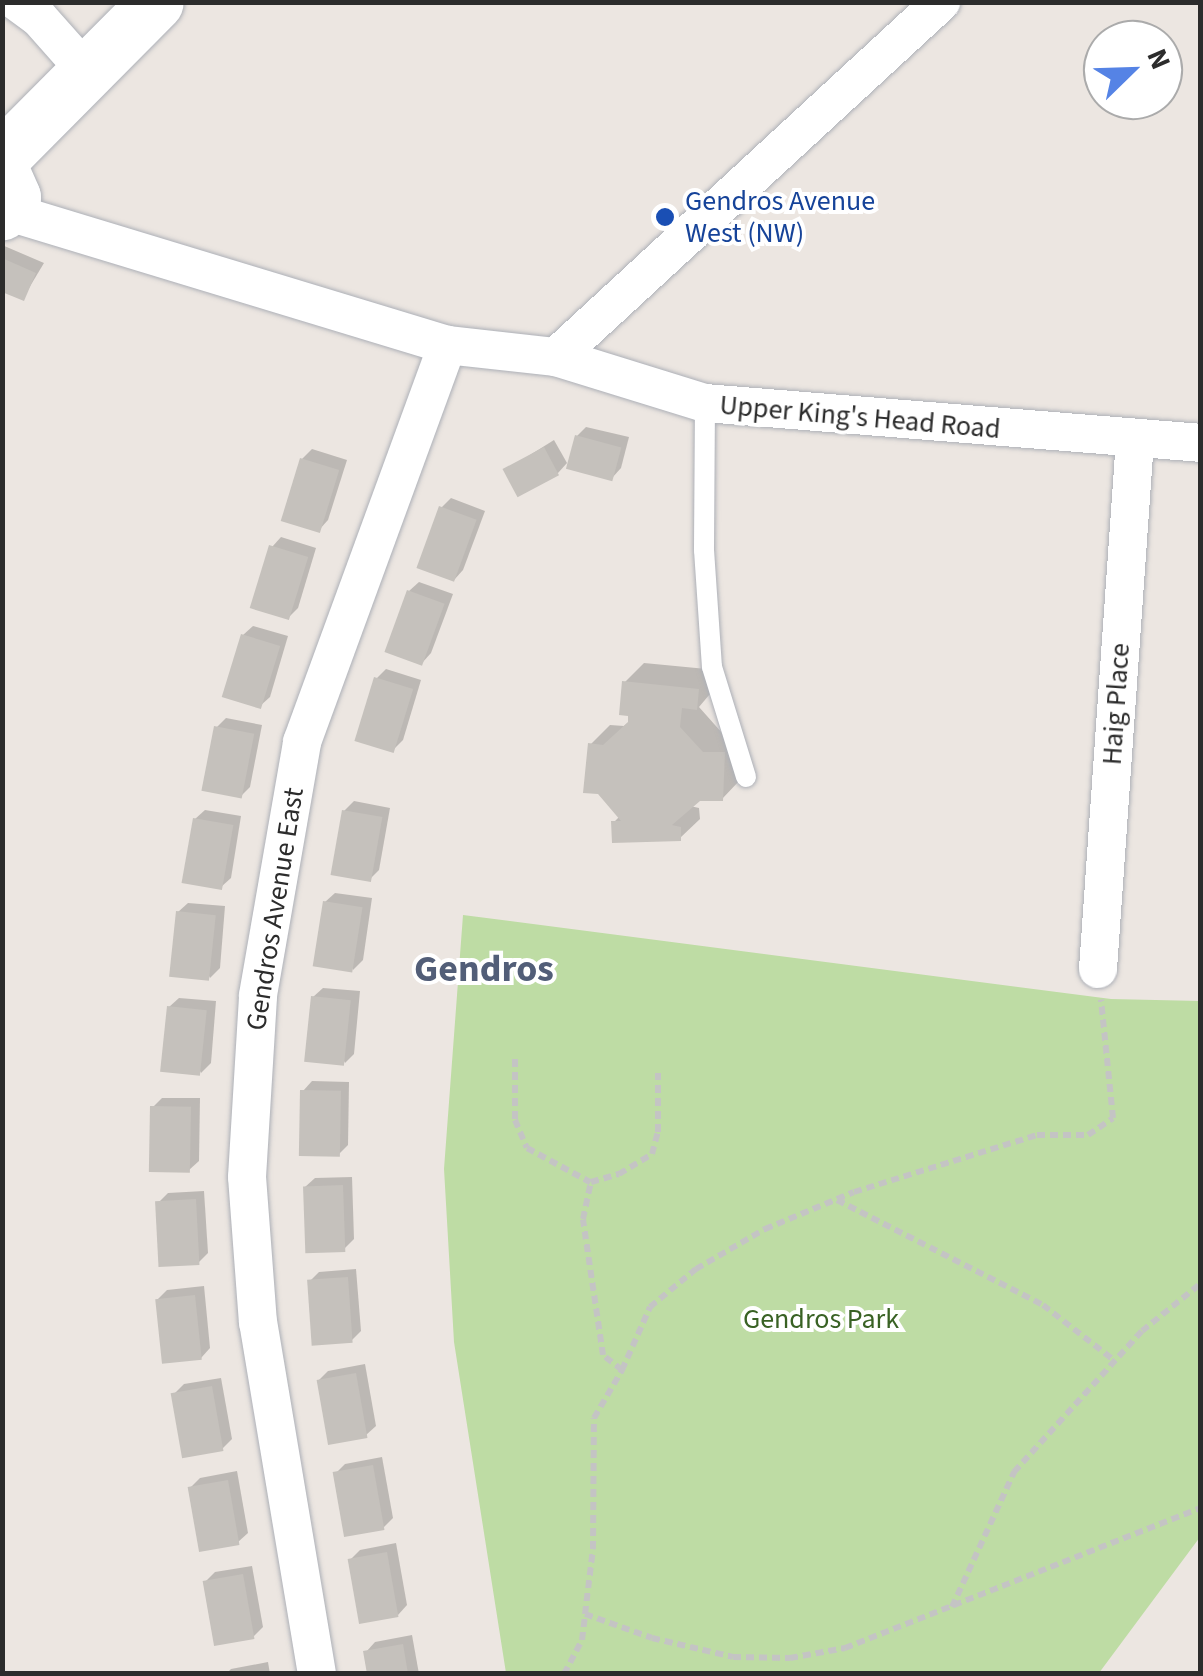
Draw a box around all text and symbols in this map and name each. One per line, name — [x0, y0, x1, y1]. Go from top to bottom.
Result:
north arrow — [1083, 20, 1183, 120]
text: N — [1137, 43, 1181, 75]
place label: Gendros Avenue West (NW) — [685, 184, 875, 250]
marker: Gendros Avenue West (NW) — [654, 206, 676, 228]
street label: Upper King's Head Road — [718, 388, 1002, 446]
street label: Haig Place — [1095, 642, 1137, 766]
street label: Gendros Avenue East — [239, 785, 311, 1033]
district label: Gendros — [414, 947, 554, 993]
park label: Gendros Park — [743, 1302, 899, 1336]

